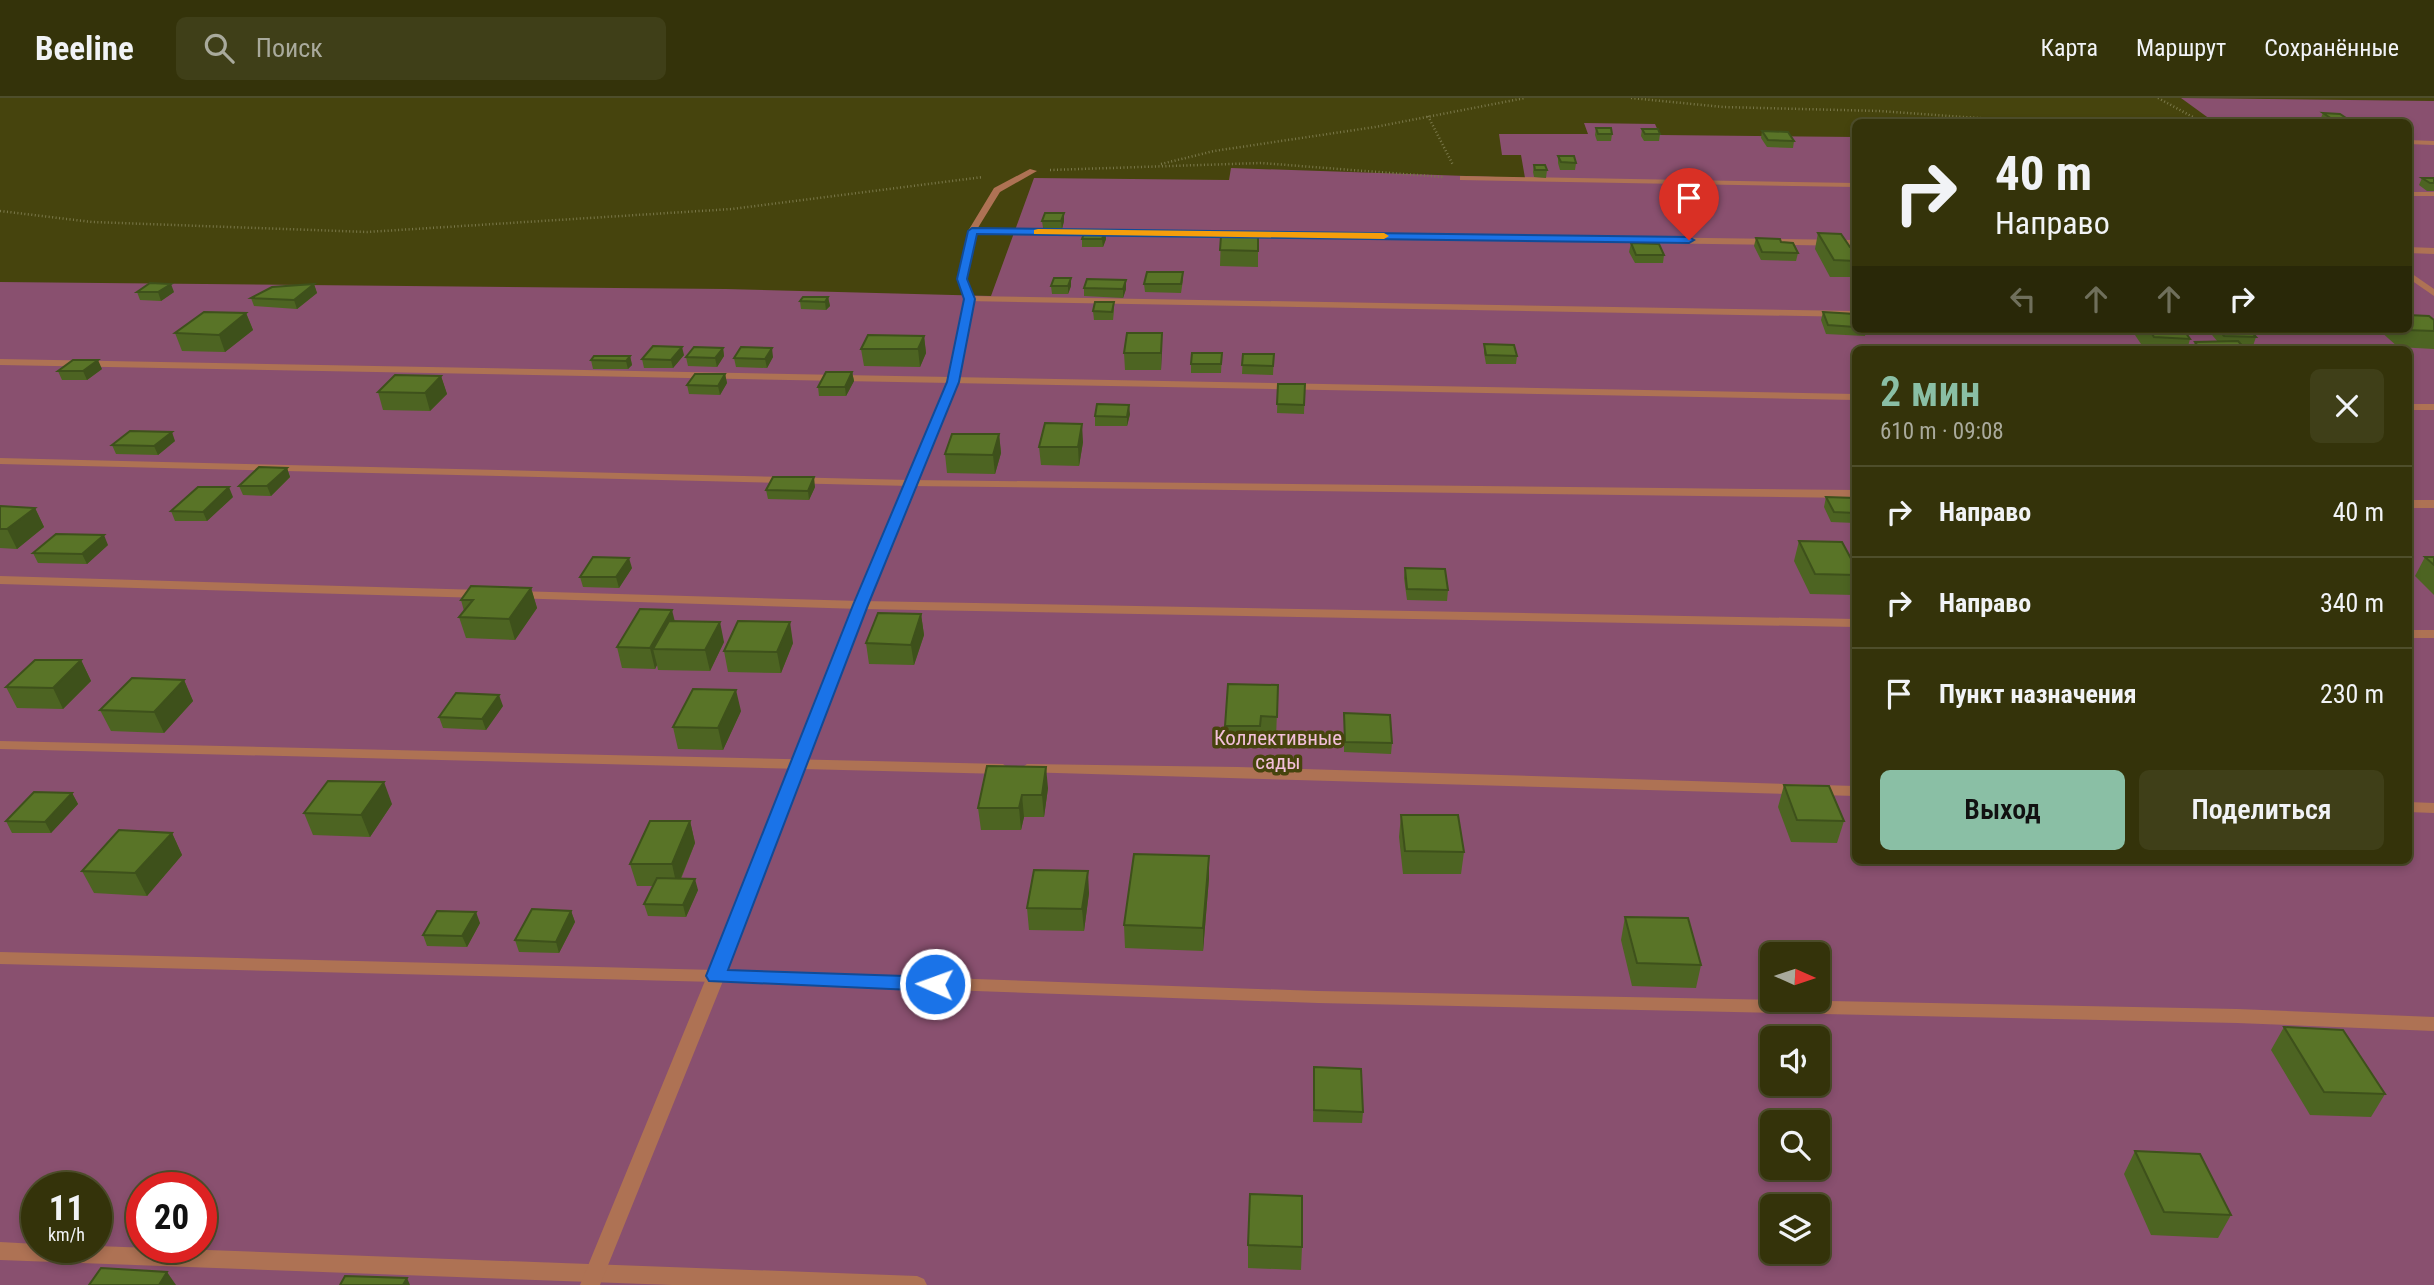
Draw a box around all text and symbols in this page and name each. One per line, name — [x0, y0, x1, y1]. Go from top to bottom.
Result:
search box — [176, 17, 666, 80]
text: Beeline — [35, 29, 134, 68]
icon: search — [200, 29, 238, 67]
text: Поиск — [256, 33, 323, 63]
text: Карта — [2041, 34, 2098, 62]
text: Маршрут — [2136, 34, 2226, 62]
text: Сохранённые — [2264, 34, 2399, 62]
text: 40 m — [1995, 145, 2092, 202]
icon: right — [1880, 147, 1971, 238]
pin — [1659, 168, 1719, 240]
icon: arrive — [1670, 179, 1708, 217]
text: Направо — [1995, 204, 2110, 242]
icon: left — [2004, 280, 2042, 318]
icon: ahead — [2077, 280, 2115, 318]
icon: ahead — [2150, 280, 2188, 318]
icon: right — [2223, 280, 2261, 318]
text: 2 мин — [1880, 367, 1981, 416]
button: close — [2310, 369, 2384, 443]
text: 610 m · 09:08 — [1880, 418, 2004, 445]
icon: right — [1880, 493, 1918, 531]
text: Направо — [1939, 497, 2031, 527]
text: 40 m — [2333, 497, 2384, 527]
icon: right — [1880, 584, 1918, 622]
text: Направо — [1939, 588, 2031, 618]
text: 340 m — [2320, 588, 2384, 618]
icon: arrive — [1880, 675, 1918, 713]
text: Пункт назначения — [1939, 679, 2137, 709]
text: 230 m — [2320, 679, 2384, 709]
park label: Коллективные сады — [1214, 726, 1342, 774]
button: Выход — [1880, 770, 2125, 850]
button: Поделиться — [2139, 770, 2384, 850]
north arrow — [1760, 942, 1830, 1012]
map controls — [1760, 942, 1830, 1264]
position arrow — [898, 947, 972, 1021]
button: sound — [1760, 1026, 1830, 1096]
button: search — [1760, 1110, 1830, 1180]
speed limit sign: 20 — [126, 1172, 217, 1263]
text: 11 — [49, 1188, 84, 1229]
button: layers — [1760, 1194, 1830, 1264]
text: km/h — [48, 1224, 85, 1245]

